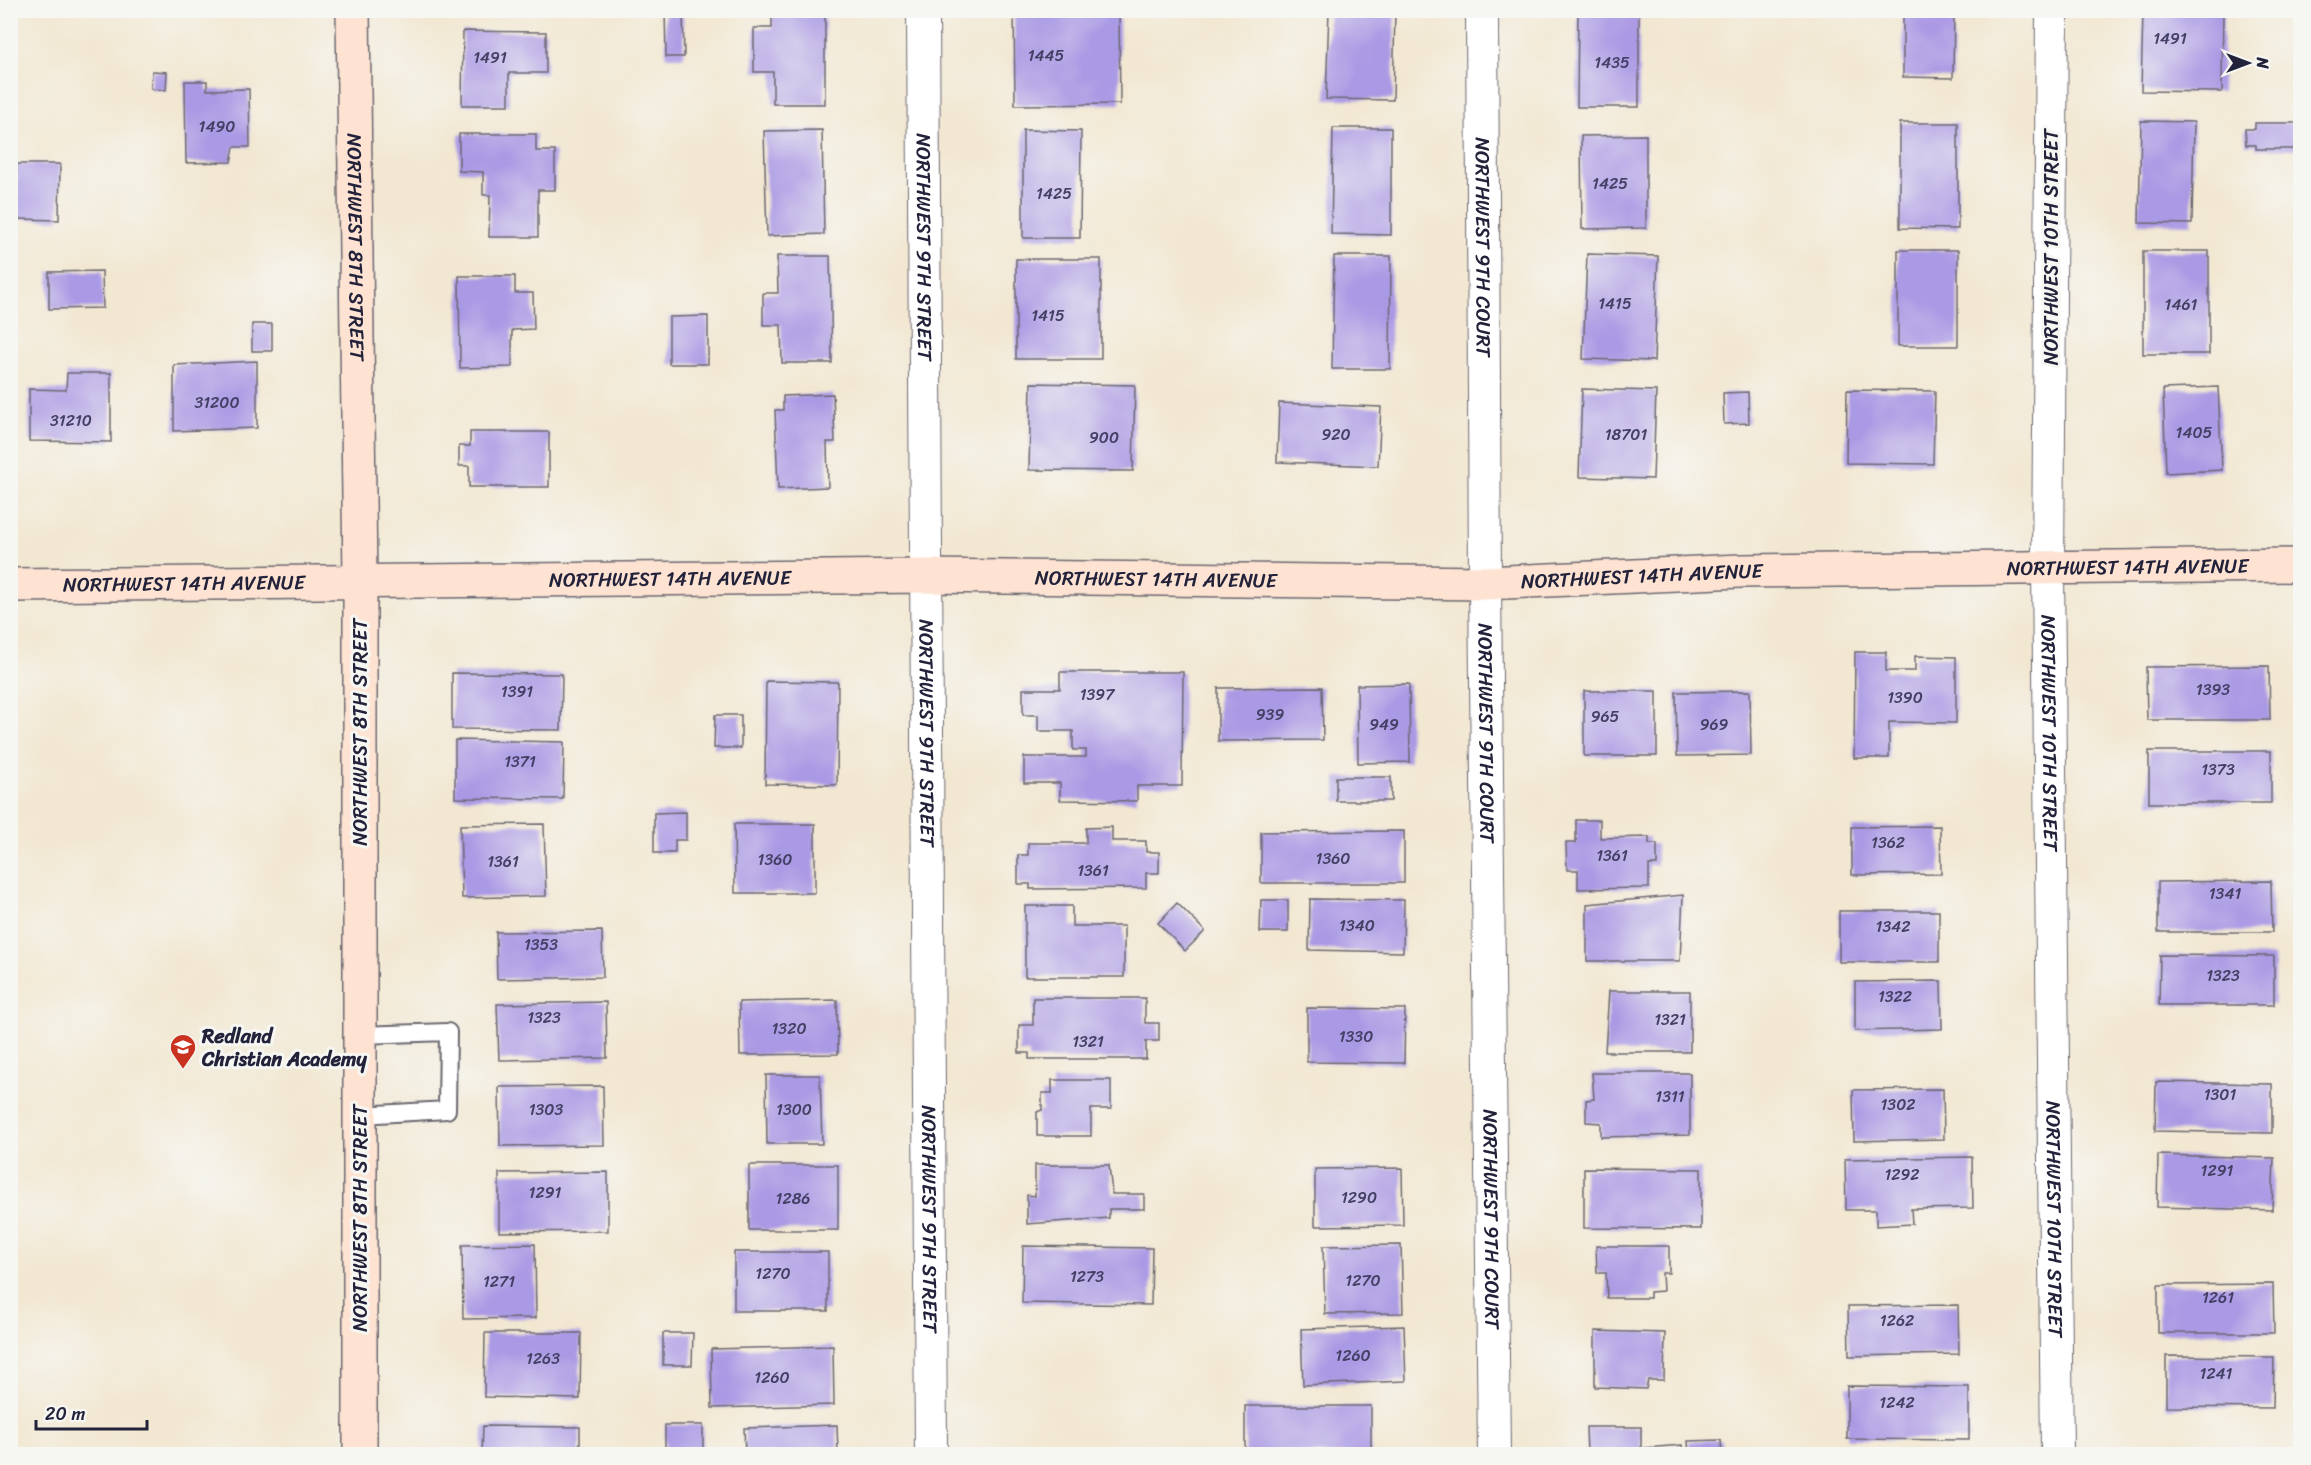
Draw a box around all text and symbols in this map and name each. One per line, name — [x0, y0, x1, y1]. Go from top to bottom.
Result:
house number: 1491 — [2153, 24, 2187, 53]
north arrow — [2218, 33, 2278, 93]
house number: 1445 — [1028, 41, 1065, 70]
house number: 1491 — [473, 43, 507, 72]
house number: 1435 — [1594, 48, 1630, 77]
text: N — [2248, 56, 2277, 69]
house number: 1490 — [199, 112, 235, 141]
street label: NORTHWEST 10TH STREET — [2034, 127, 2069, 365]
street label: NORTHWEST 8TH STREET — [337, 133, 375, 363]
street label: NORTHWEST 9TH STREET — [906, 133, 942, 363]
street label: NORTHWEST 9TH COURT — [1465, 137, 1501, 358]
house number: 1425 — [1592, 169, 1628, 198]
house number: 1425 — [1036, 179, 1072, 208]
house number: 1415 — [1598, 289, 1632, 318]
house number: 1461 — [2165, 290, 2198, 319]
house number: 1415 — [1031, 301, 1065, 330]
house number: 31200 — [194, 388, 240, 417]
house number: 31210 — [50, 406, 92, 435]
house number: 1405 — [2176, 418, 2213, 447]
house number: 920 — [1321, 420, 1351, 449]
house number: 18701 — [1605, 420, 1647, 449]
house number: 900 — [1089, 423, 1119, 452]
street label: NORTHWEST 14TH AVENUE — [2006, 548, 2251, 586]
street label: NORTHWEST 14TH AVENUE — [1520, 553, 1765, 599]
street label: NORTHWEST 14TH AVENUE — [549, 560, 793, 597]
street label: NORTHWEST 14TH AVENUE — [1035, 560, 1279, 598]
street label: NORTHWEST 14TH AVENUE — [63, 565, 307, 602]
street label: NORTHWEST 10TH STREET — [2031, 615, 2068, 853]
street label: NORTHWEST 8TH STREET — [343, 616, 378, 846]
street label: NORTHWEST 9TH STREET — [909, 619, 945, 849]
street label: NORTHWEST 9TH COURT — [1468, 623, 1505, 844]
house number: 1393 — [2196, 675, 2230, 704]
house number: 1391 — [501, 677, 533, 706]
house number: 1397 — [1080, 680, 1115, 709]
house number: 1390 — [1887, 683, 1923, 712]
house number: 939 — [1256, 700, 1284, 729]
house number: 965 — [1591, 702, 1620, 731]
house number: 949 — [1369, 710, 1399, 739]
house number: 969 — [1700, 710, 1729, 739]
house number: 1371 — [504, 747, 536, 776]
house number: 1373 — [2201, 755, 2235, 784]
house number: 1362 — [1871, 828, 1905, 857]
house number: 1361 — [1596, 841, 1628, 870]
house number: 1360 — [1316, 844, 1350, 873]
house number: 1360 — [758, 845, 792, 874]
house number: 1361 — [487, 847, 519, 876]
house number: 1361 — [1077, 856, 1109, 885]
house number: 1341 — [2209, 879, 2241, 908]
house number: 1340 — [1339, 911, 1375, 940]
house number: 1342 — [1876, 912, 1910, 941]
house number: 1353 — [524, 930, 558, 959]
house number: 1323 — [2206, 961, 2240, 990]
house number: 1322 — [1878, 982, 1912, 1011]
house number: 1323 — [527, 1003, 561, 1032]
house number: 1321 — [1654, 1005, 1686, 1034]
house number: 1320 — [772, 1014, 807, 1043]
place label: Redland Christian Academy — [201, 1019, 367, 1077]
house number: 1330 — [1339, 1022, 1373, 1051]
house number: 1321 — [1072, 1027, 1104, 1056]
school or university icon: Redland Christian Academy — [168, 1032, 198, 1070]
house number: 1301 — [2204, 1080, 2236, 1109]
house number: 1311 — [1655, 1082, 1685, 1111]
house number: 1302 — [1881, 1090, 1916, 1119]
house number: 1303 — [529, 1095, 563, 1124]
house number: 1300 — [776, 1095, 812, 1124]
street label: NORTHWEST 10TH STREET — [2036, 1100, 2073, 1339]
street label: NORTHWEST 8TH STREET — [343, 1102, 378, 1332]
street label: NORTHWEST 9TH STREET — [912, 1105, 948, 1335]
street label: NORTHWEST 9TH COURT — [1473, 1109, 1510, 1330]
house number: 1291 — [2201, 1156, 2234, 1185]
house number: 1292 — [1884, 1160, 1920, 1189]
house number: 1291 — [529, 1178, 562, 1207]
house number: 1290 — [1341, 1183, 1377, 1212]
house number: 1286 — [776, 1184, 810, 1213]
house number: 1270 — [755, 1259, 791, 1288]
house number: 1273 — [1070, 1262, 1104, 1291]
house number: 1270 — [1345, 1266, 1381, 1295]
house number: 1271 — [483, 1267, 515, 1296]
house number: 1261 — [2202, 1283, 2234, 1312]
house number: 1262 — [1880, 1306, 1914, 1335]
house number: 1260 — [1335, 1341, 1371, 1370]
house number: 1263 — [526, 1344, 560, 1373]
house number: 1241 — [2200, 1359, 2233, 1388]
house number: 1260 — [754, 1363, 790, 1392]
house number: 1242 — [1879, 1388, 1915, 1417]
scale bar — [36, 1393, 147, 1431]
text: 20 m — [45, 1398, 85, 1430]

